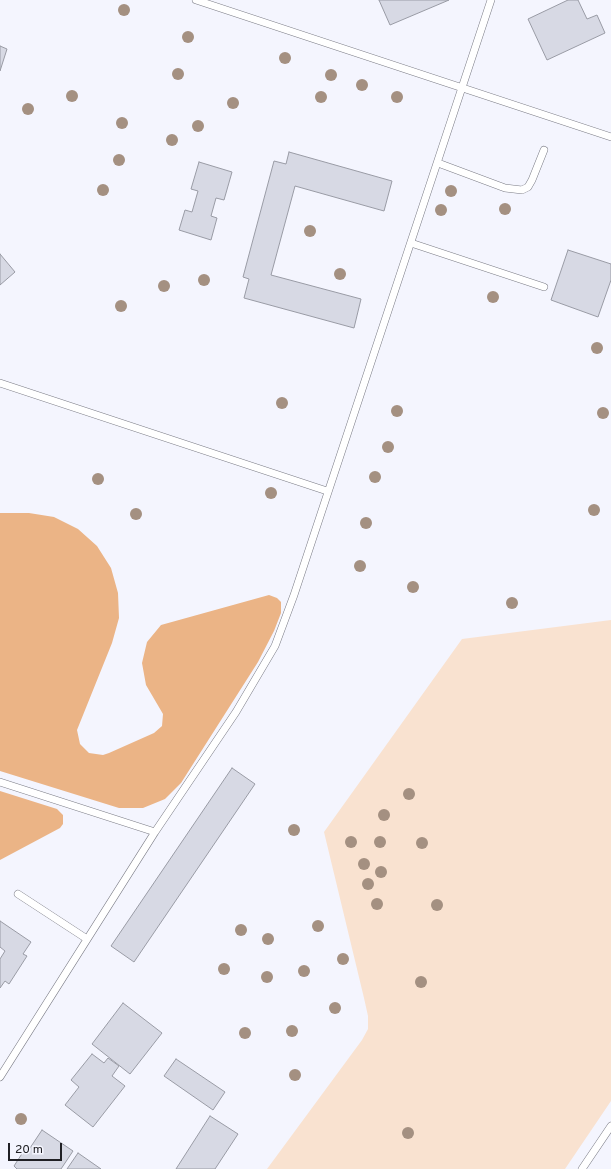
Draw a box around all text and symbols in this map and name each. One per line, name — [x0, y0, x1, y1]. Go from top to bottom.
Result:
scale bar — [10, 1135, 64, 1161]
text: 20 m — [15, 1142, 43, 1158]

